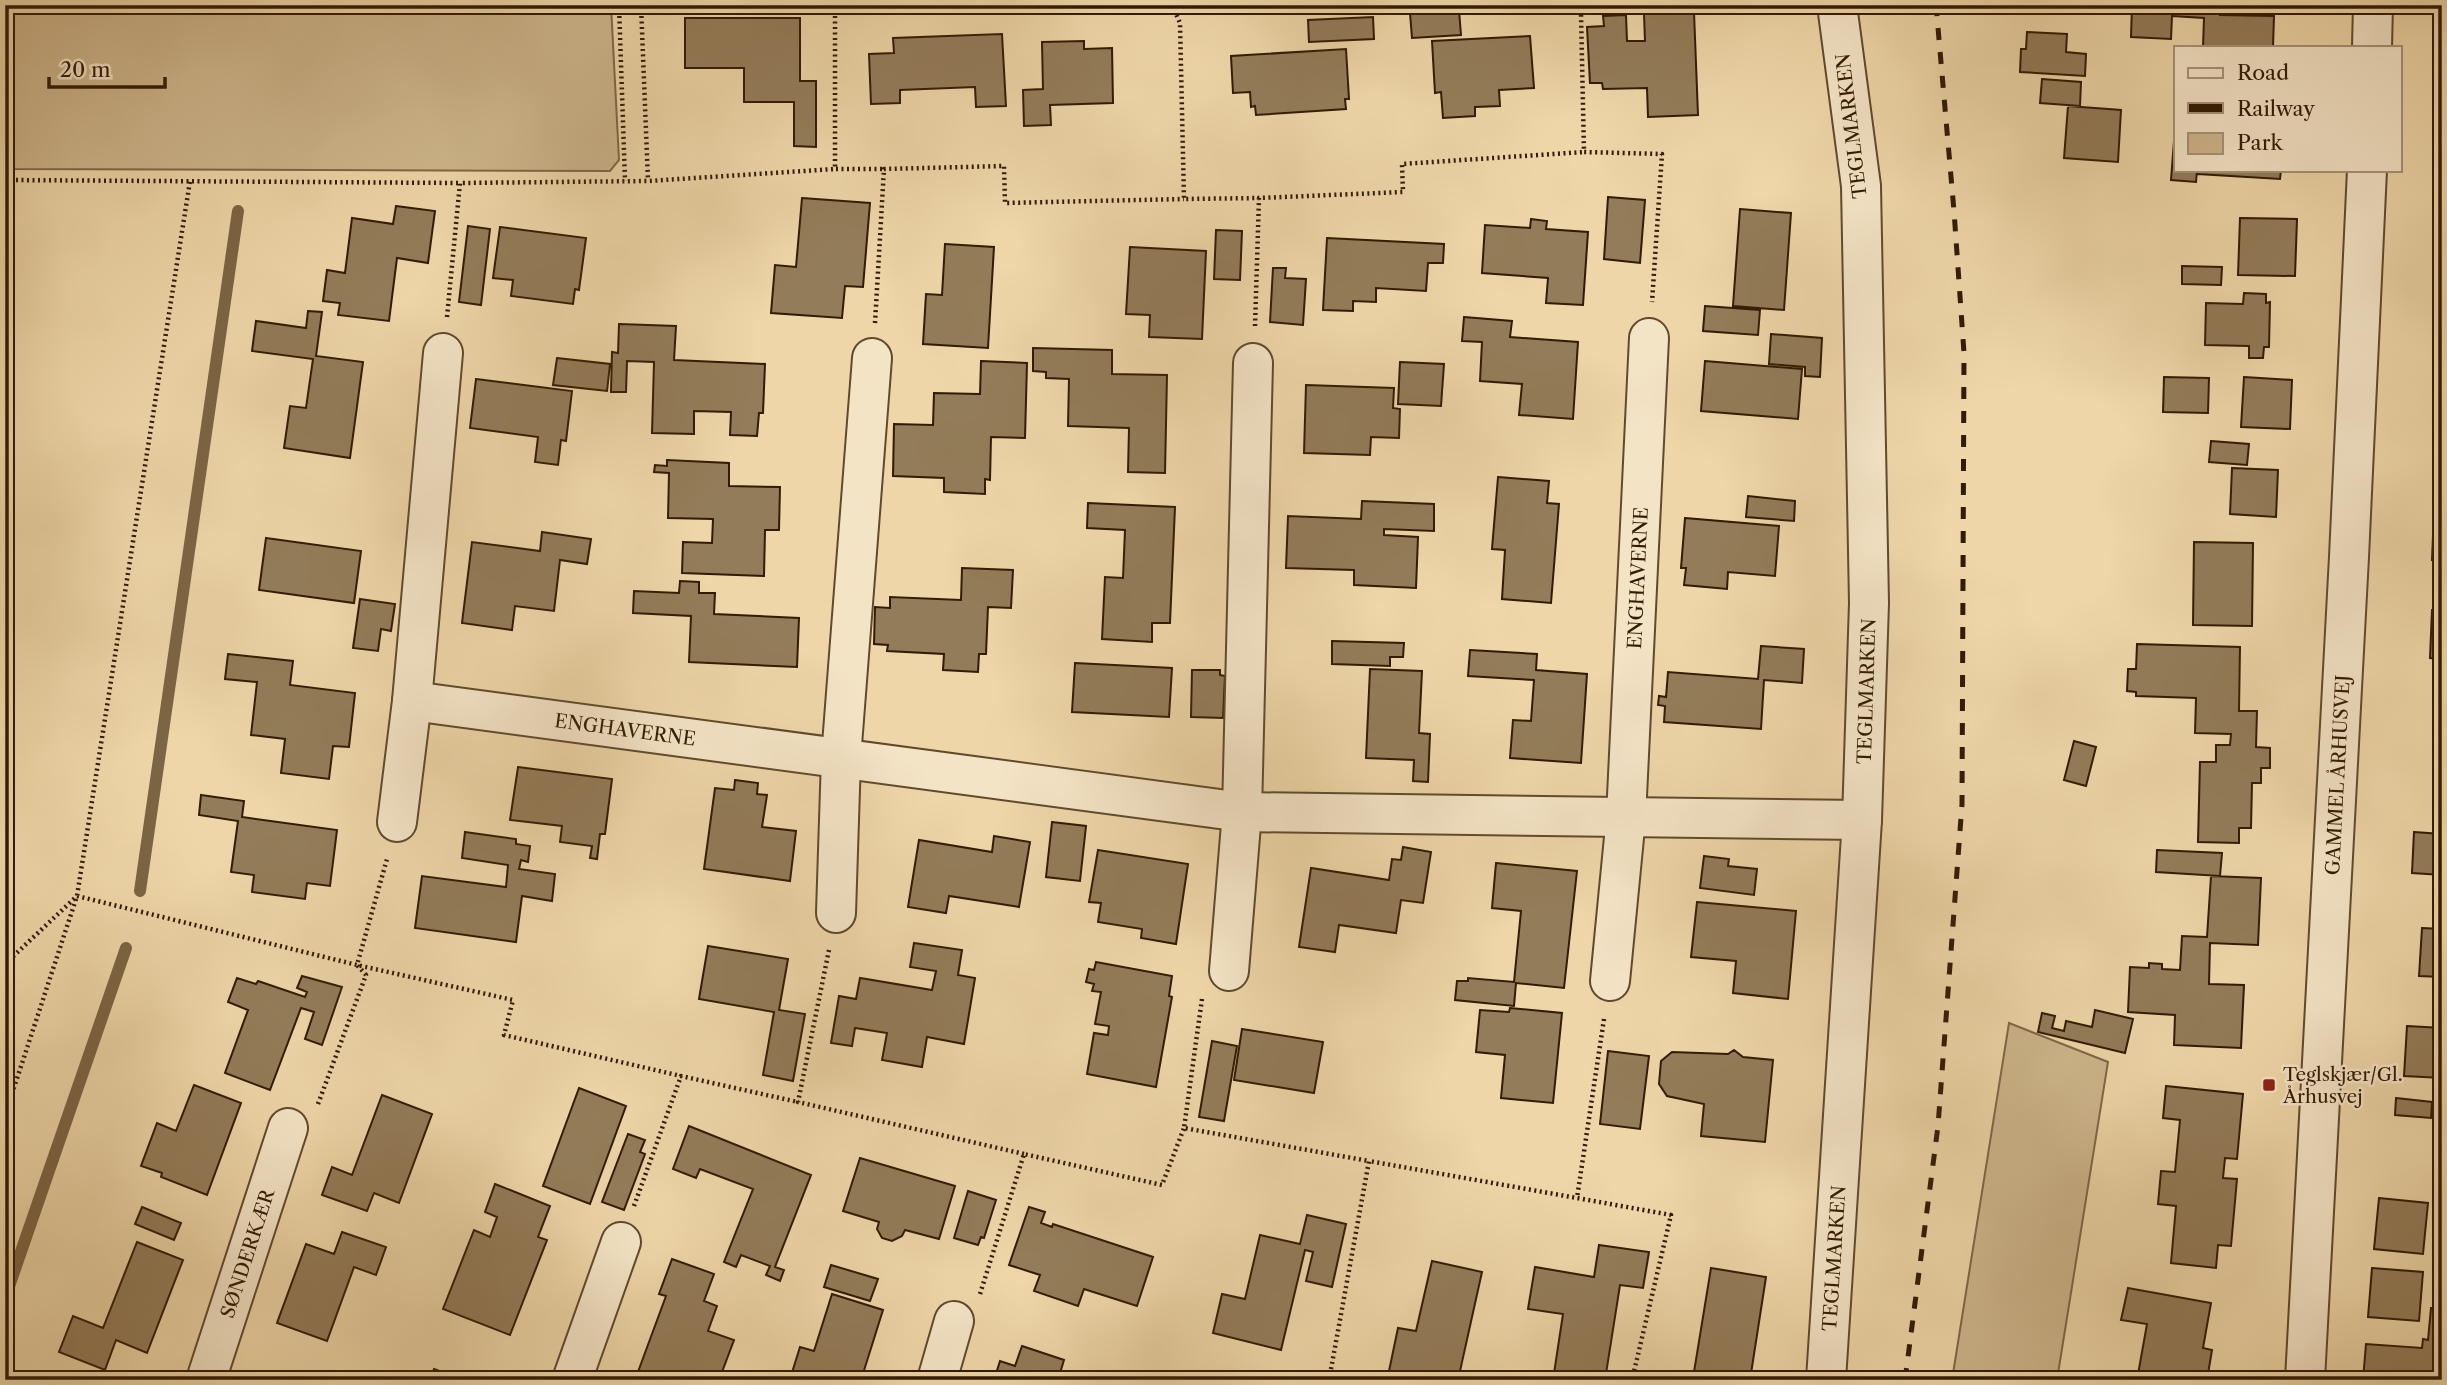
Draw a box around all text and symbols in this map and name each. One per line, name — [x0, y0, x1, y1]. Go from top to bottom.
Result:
scale bar — [49, 46, 164, 90]
legend — [2174, 46, 2402, 172]
street label: TEGLMARKEN — [1831, 52, 1872, 200]
text: 20 m — [60, 57, 111, 82]
text: Road — [2237, 60, 2289, 85]
text: Railway — [2237, 96, 2315, 121]
text: Park — [2237, 130, 2283, 155]
street label: ENGHAVERNE — [1623, 506, 1653, 650]
street label: TEGLMARKEN — [1853, 618, 1880, 765]
street label: GAMMEL ÅRHUSVEJ — [2321, 674, 2355, 876]
street label: ENGHAVERNE — [553, 709, 697, 751]
place label: Teglskjær/Gl. Århusvej — [2282, 1063, 2403, 1108]
marker: Teglskjær/Gl. Århusvej — [2261, 1077, 2277, 1093]
street label: SØNDERKÆR — [216, 1185, 280, 1321]
street label: TEGLMARKEN — [1818, 1185, 1850, 1332]

